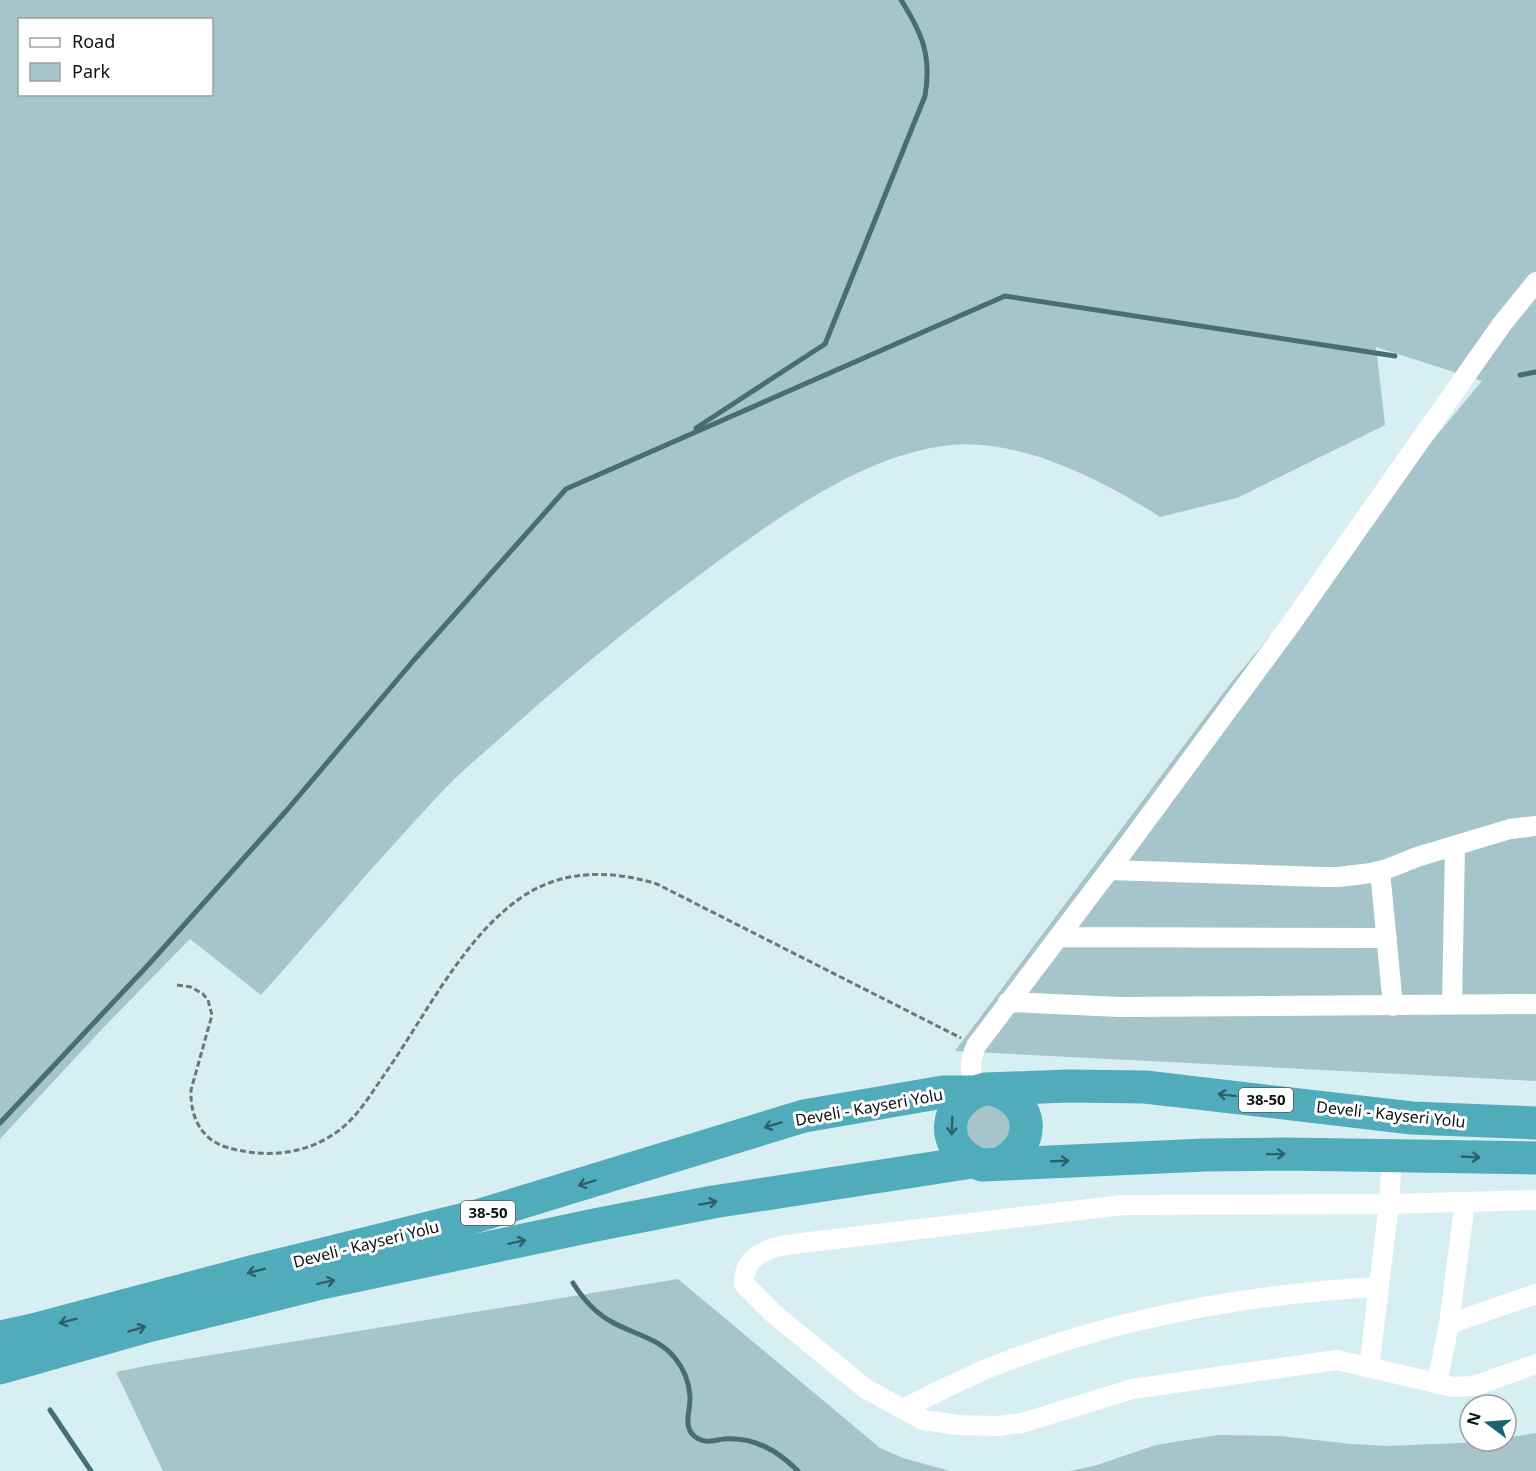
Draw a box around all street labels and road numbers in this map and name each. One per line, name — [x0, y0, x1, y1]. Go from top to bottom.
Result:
street label: Develi - Kayseri Yolu — [793, 1083, 945, 1131]
road number: 38-50 — [1239, 1088, 1293, 1112]
street label: Develi - Kayseri Yolu — [1315, 1095, 1467, 1133]
road number: 38-50 — [461, 1201, 515, 1225]
street label: Develi - Kayseri Yolu — [291, 1215, 441, 1273]

